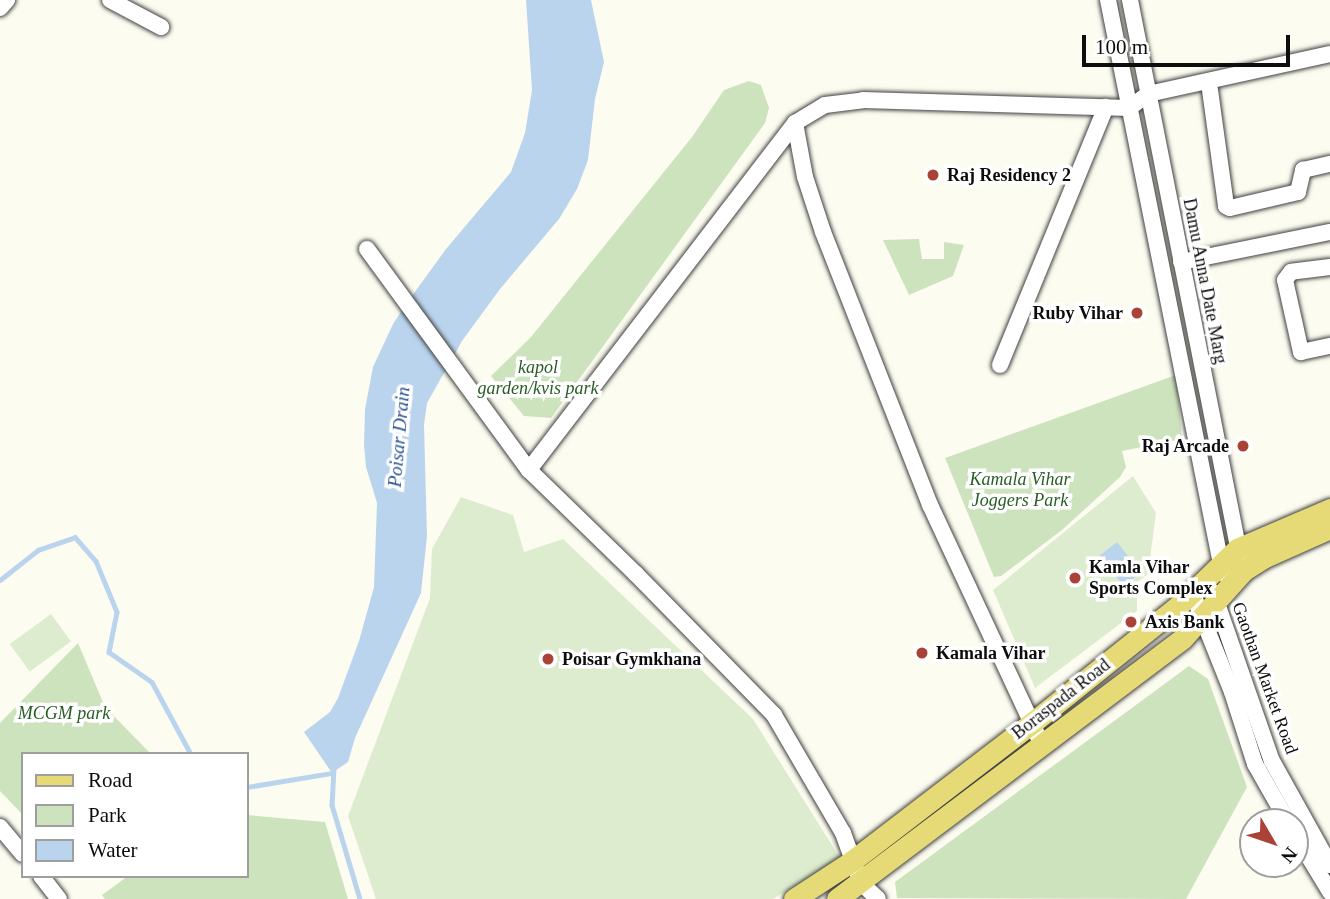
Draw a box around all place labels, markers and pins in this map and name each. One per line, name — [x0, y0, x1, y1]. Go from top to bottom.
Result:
place label: Raj Residency 2 — [947, 164, 1071, 186]
marker: Raj Residency 2 — [925, 167, 941, 183]
place label: Ruby Vihar — [1032, 302, 1123, 324]
marker: Ruby Vihar — [1129, 305, 1145, 321]
place label: Raj Arcade — [1141, 435, 1229, 457]
marker: Raj Arcade — [1235, 438, 1251, 454]
place label: Kamla Vihar Sports Complex — [1089, 557, 1213, 600]
marker: Kamla Vihar Sports Complex — [1067, 570, 1083, 586]
place label: Axis Bank — [1145, 611, 1225, 633]
marker: Axis Bank — [1123, 614, 1139, 630]
place label: Kamala Vihar — [936, 642, 1046, 664]
marker: Kamala Vihar — [914, 645, 930, 661]
place label: Poisar Gymkhana — [562, 648, 702, 670]
marker: Poisar Gymkhana — [540, 651, 556, 667]

